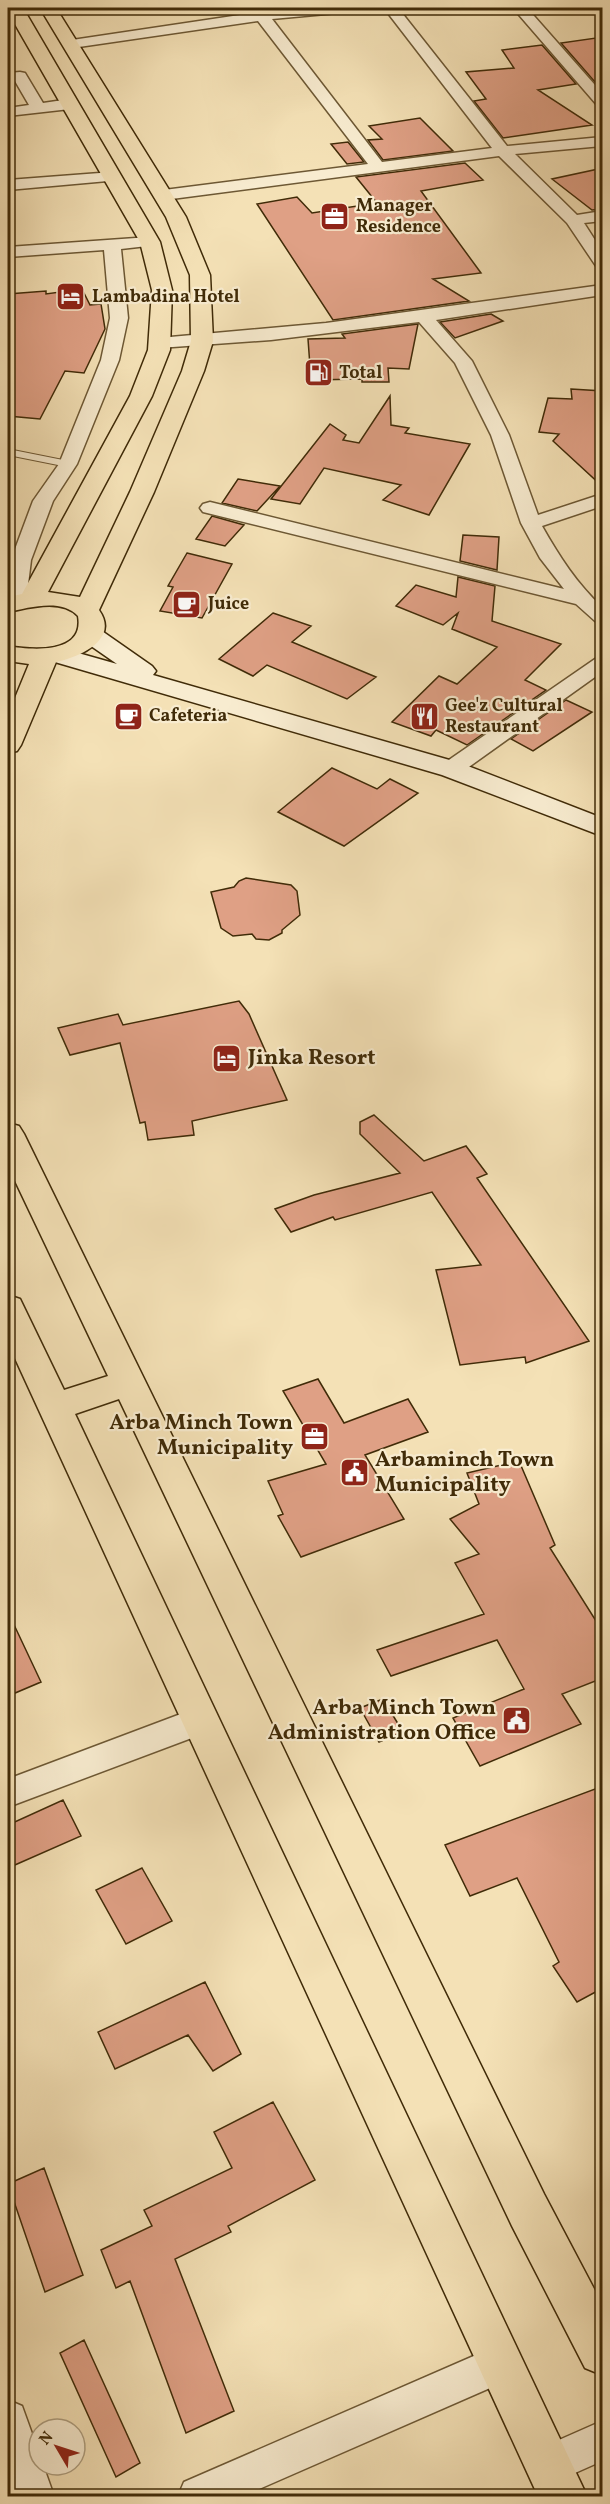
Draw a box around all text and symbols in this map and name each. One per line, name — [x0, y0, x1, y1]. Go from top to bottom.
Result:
place label: Manager Residence — [356, 194, 441, 240]
office icon: Manager Residence — [319, 200, 351, 232]
hotel icon: Lambadina Hotel — [55, 281, 87, 313]
place label: Lambadina Hotel — [92, 285, 240, 310]
fuel station icon: Total — [302, 357, 334, 389]
place label: Total — [339, 361, 382, 386]
cafe icon: Juice — [171, 588, 203, 620]
place label: Juice — [207, 592, 249, 617]
place label: Gee'z Cultural Restaurant — [445, 694, 563, 740]
cafe icon: Cafeteria — [112, 700, 144, 732]
restaurant icon: Gee'z Cultural Restaurant — [408, 700, 440, 732]
place label: Cafeteria — [149, 704, 227, 729]
hotel icon: Jinka Resort — [211, 1042, 243, 1074]
place label: Jinka Resort — [247, 1043, 376, 1074]
place label: Arba Minch Town Municipality — [109, 1408, 294, 1464]
office icon: Arba Minch Town Municipality — [298, 1420, 330, 1452]
place label: Arbaminch Town Municipality — [375, 1445, 554, 1501]
public building icon: Arbaminch Town Municipality — [338, 1457, 370, 1489]
place label: Arba Minch Town Administration Office — [268, 1693, 496, 1749]
public building icon: Arba Minch Town Administration Office — [501, 1705, 533, 1737]
north arrow — [27, 2417, 87, 2477]
text: N — [35, 2427, 59, 2450]

